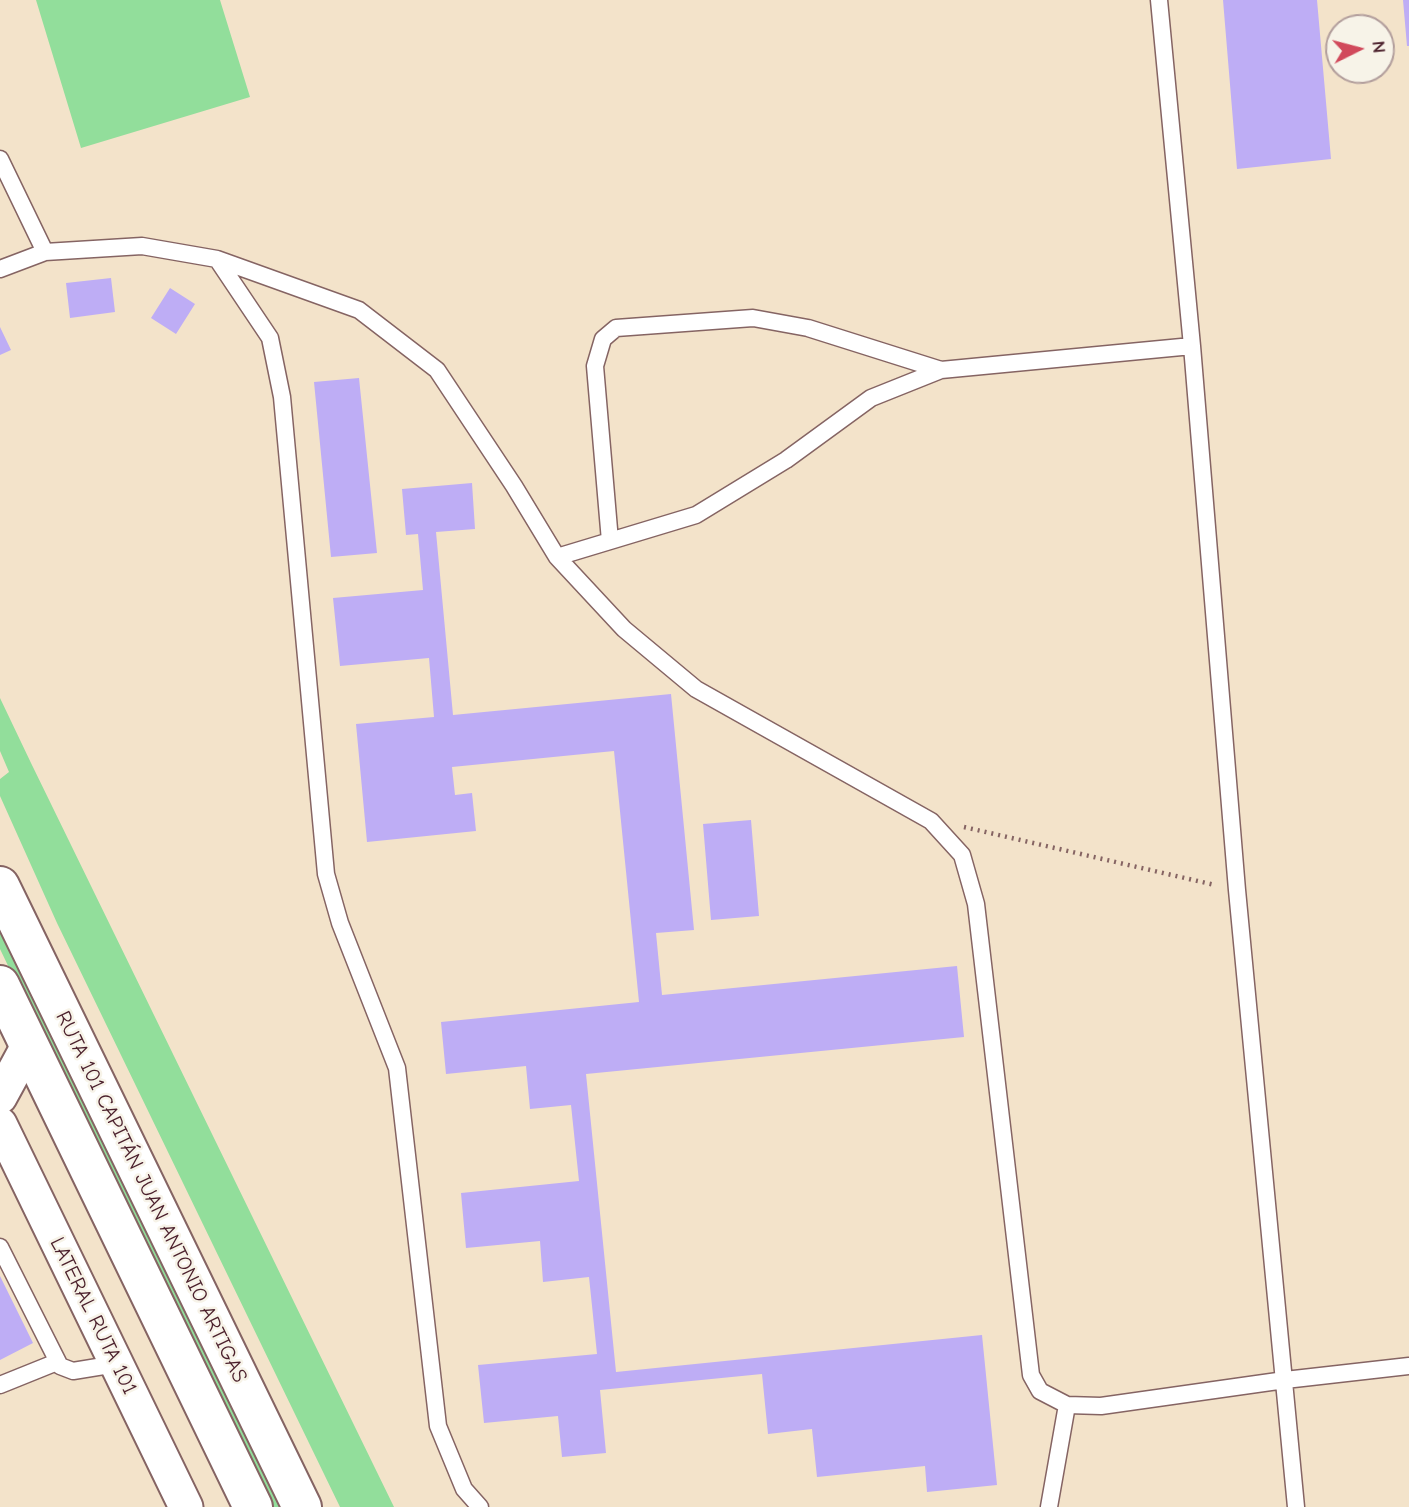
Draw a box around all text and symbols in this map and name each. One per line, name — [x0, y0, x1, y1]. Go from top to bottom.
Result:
north arrow — [1325, 14, 1395, 84]
text: N — [1367, 40, 1390, 54]
street label: RUTA 101 CAPITÁN JUAN ANTONIO ARTIGAS — [50, 1007, 252, 1387]
street label: LATERAL RUTA 101 — [44, 1233, 142, 1399]

